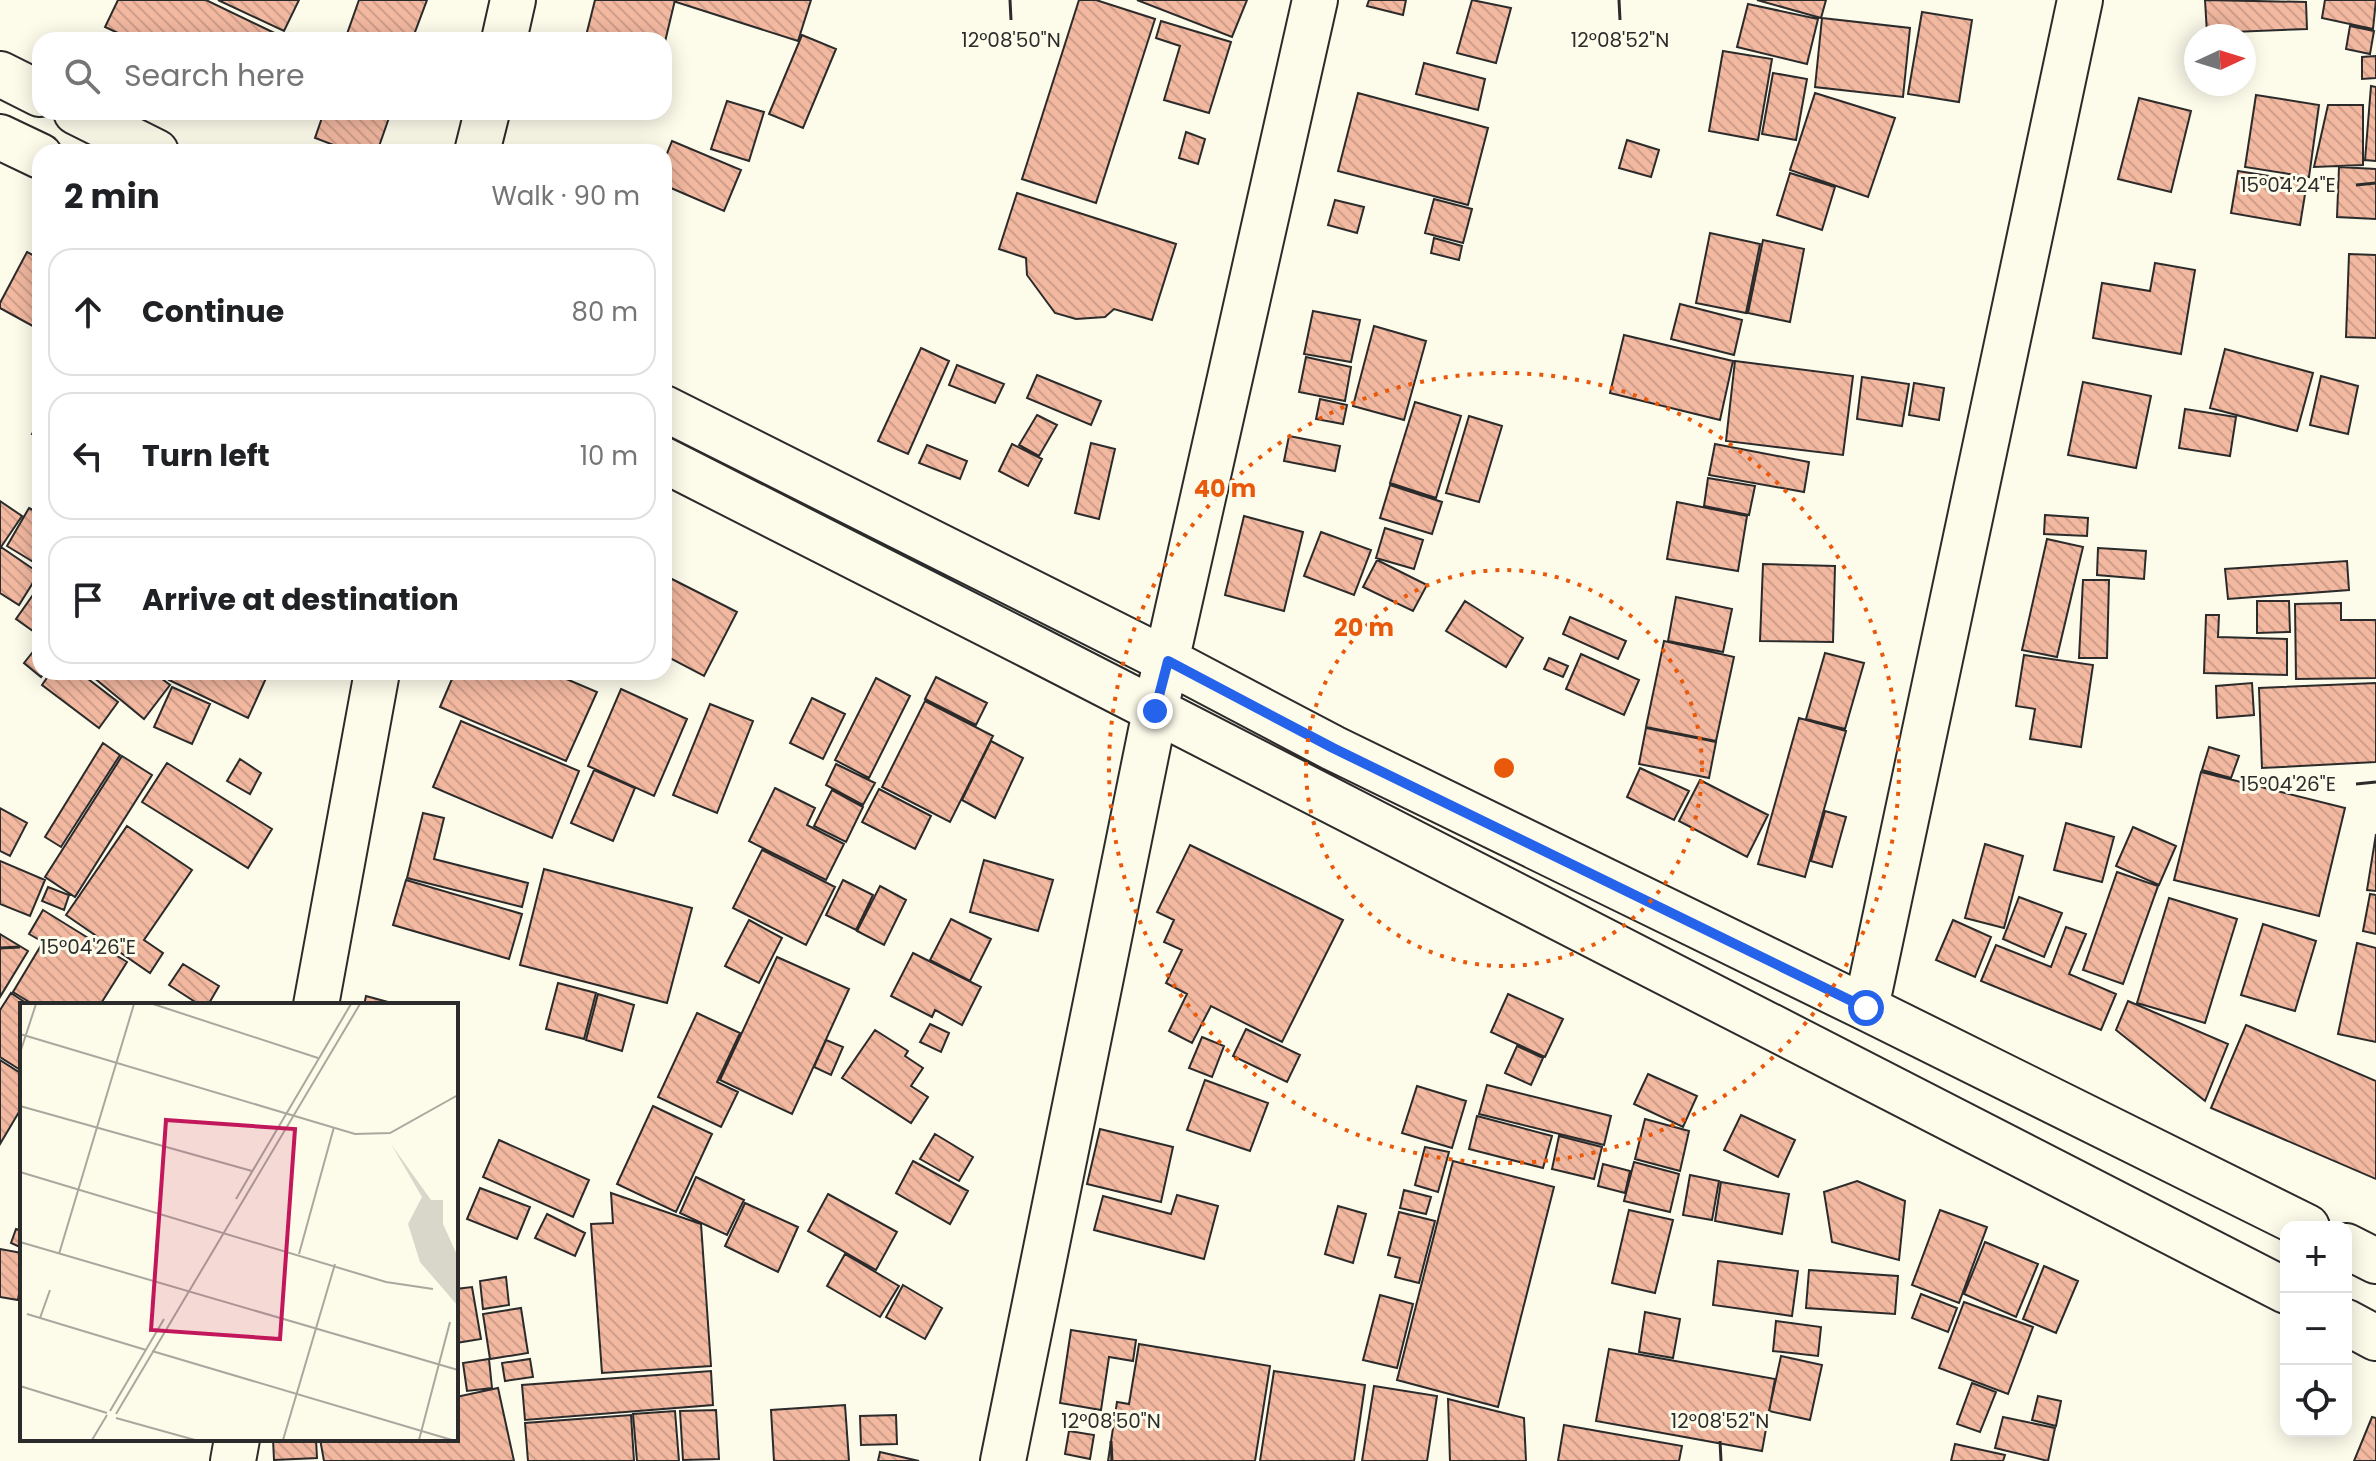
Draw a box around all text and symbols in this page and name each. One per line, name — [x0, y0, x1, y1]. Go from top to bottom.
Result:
north arrow — [2184, 24, 2256, 96]
text: 12°08'50"N — [961, 26, 1061, 54]
text: 12°08'52"N — [1571, 26, 1669, 54]
search box — [32, 32, 672, 120]
icon: search — [60, 54, 104, 98]
text: Search here — [124, 54, 305, 97]
text: 15°04'24"E — [2240, 171, 2336, 199]
text: 2 min — [64, 172, 160, 220]
text: Walk · 90 m — [491, 178, 640, 214]
icon: ahead — [66, 290, 110, 334]
text: Continue — [142, 290, 284, 333]
text: 80 m — [572, 294, 638, 330]
icon: left — [66, 434, 110, 478]
text: Turn left — [142, 434, 270, 477]
text: 10 m — [580, 438, 638, 474]
text: 40 m — [1194, 472, 1256, 505]
icon: arrive — [66, 578, 110, 622]
text: Arrive at destination — [142, 578, 459, 621]
text: 20 m — [1334, 611, 1394, 644]
route end — [1137, 693, 1173, 729]
centre of rings — [1490, 754, 1518, 782]
text: 15°04'26"E — [2240, 770, 2336, 798]
text: 15°04'26"E — [40, 933, 136, 961]
route start — [1848, 990, 1884, 1026]
inset map — [20, 1003, 458, 1441]
map controls — [2280, 1221, 2352, 1437]
button: + — [2280, 1221, 2352, 1293]
button: − — [2280, 1293, 2352, 1365]
button: locate — [2280, 1365, 2352, 1437]
text: 12°08'50"N — [1061, 1407, 1161, 1435]
text: 12°08'52"N — [1671, 1407, 1769, 1435]

